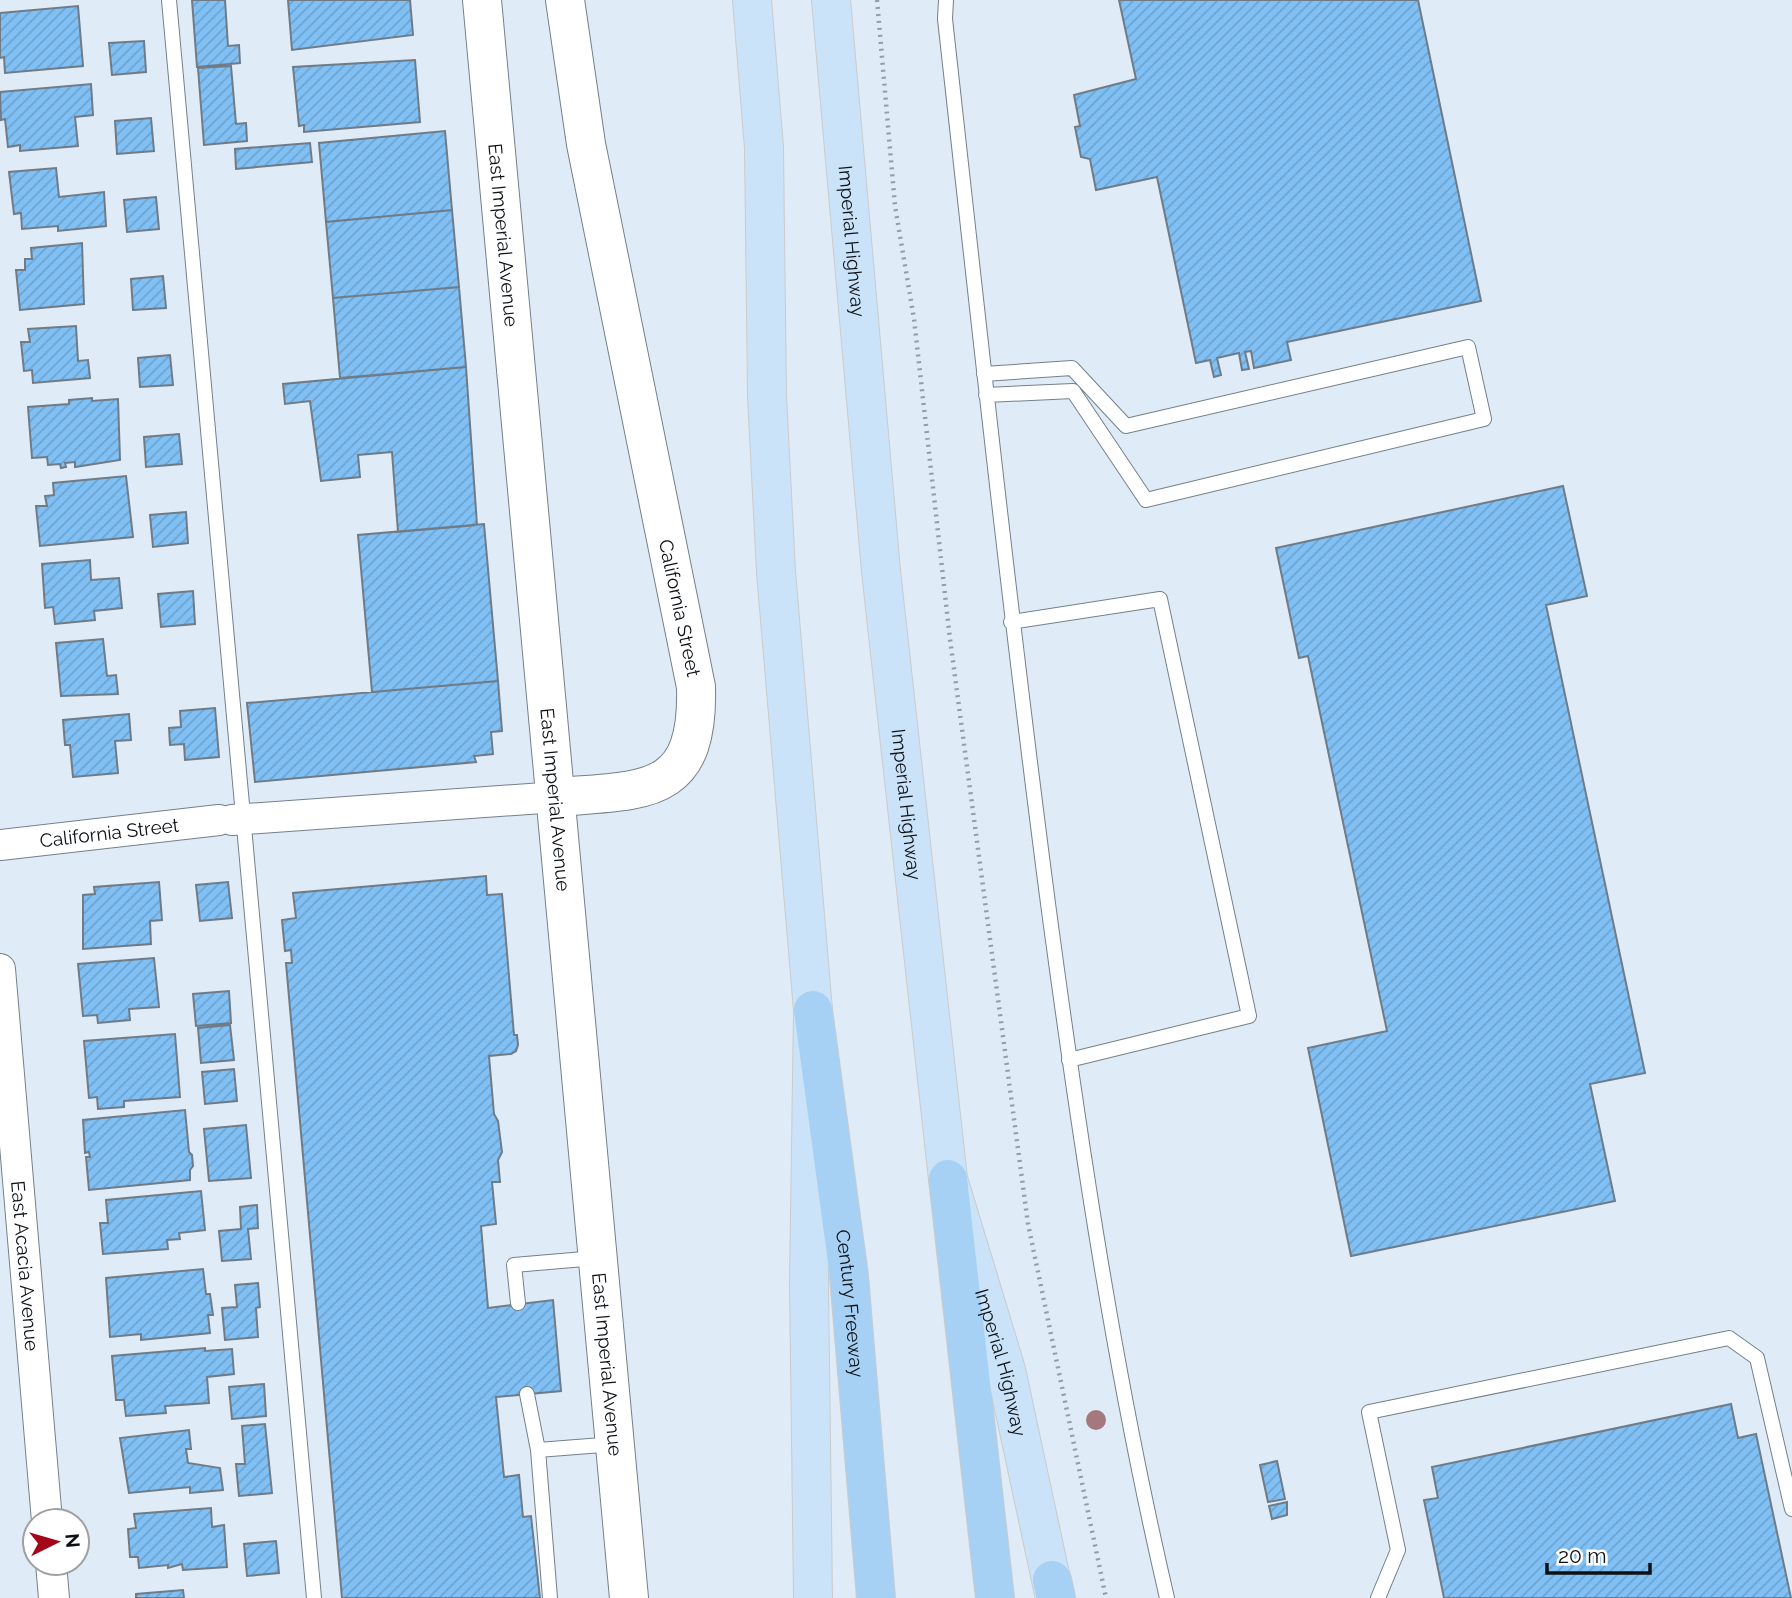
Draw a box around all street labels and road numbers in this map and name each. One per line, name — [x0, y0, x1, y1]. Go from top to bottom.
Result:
street label: East Imperial Avenue — [484, 142, 523, 328]
street label: Imperial Highway — [835, 164, 870, 318]
street label: California Street — [655, 537, 705, 679]
street label: East Imperial Avenue — [536, 707, 575, 892]
street label: Imperial Highway — [887, 728, 926, 881]
street label: California Street — [39, 814, 181, 851]
street label: East Acacia Avenue — [7, 1180, 43, 1352]
street label: Century Freeway — [832, 1228, 868, 1378]
street label: East Imperial Avenue — [588, 1272, 627, 1457]
street label: Imperial Highway — [971, 1286, 1031, 1438]

